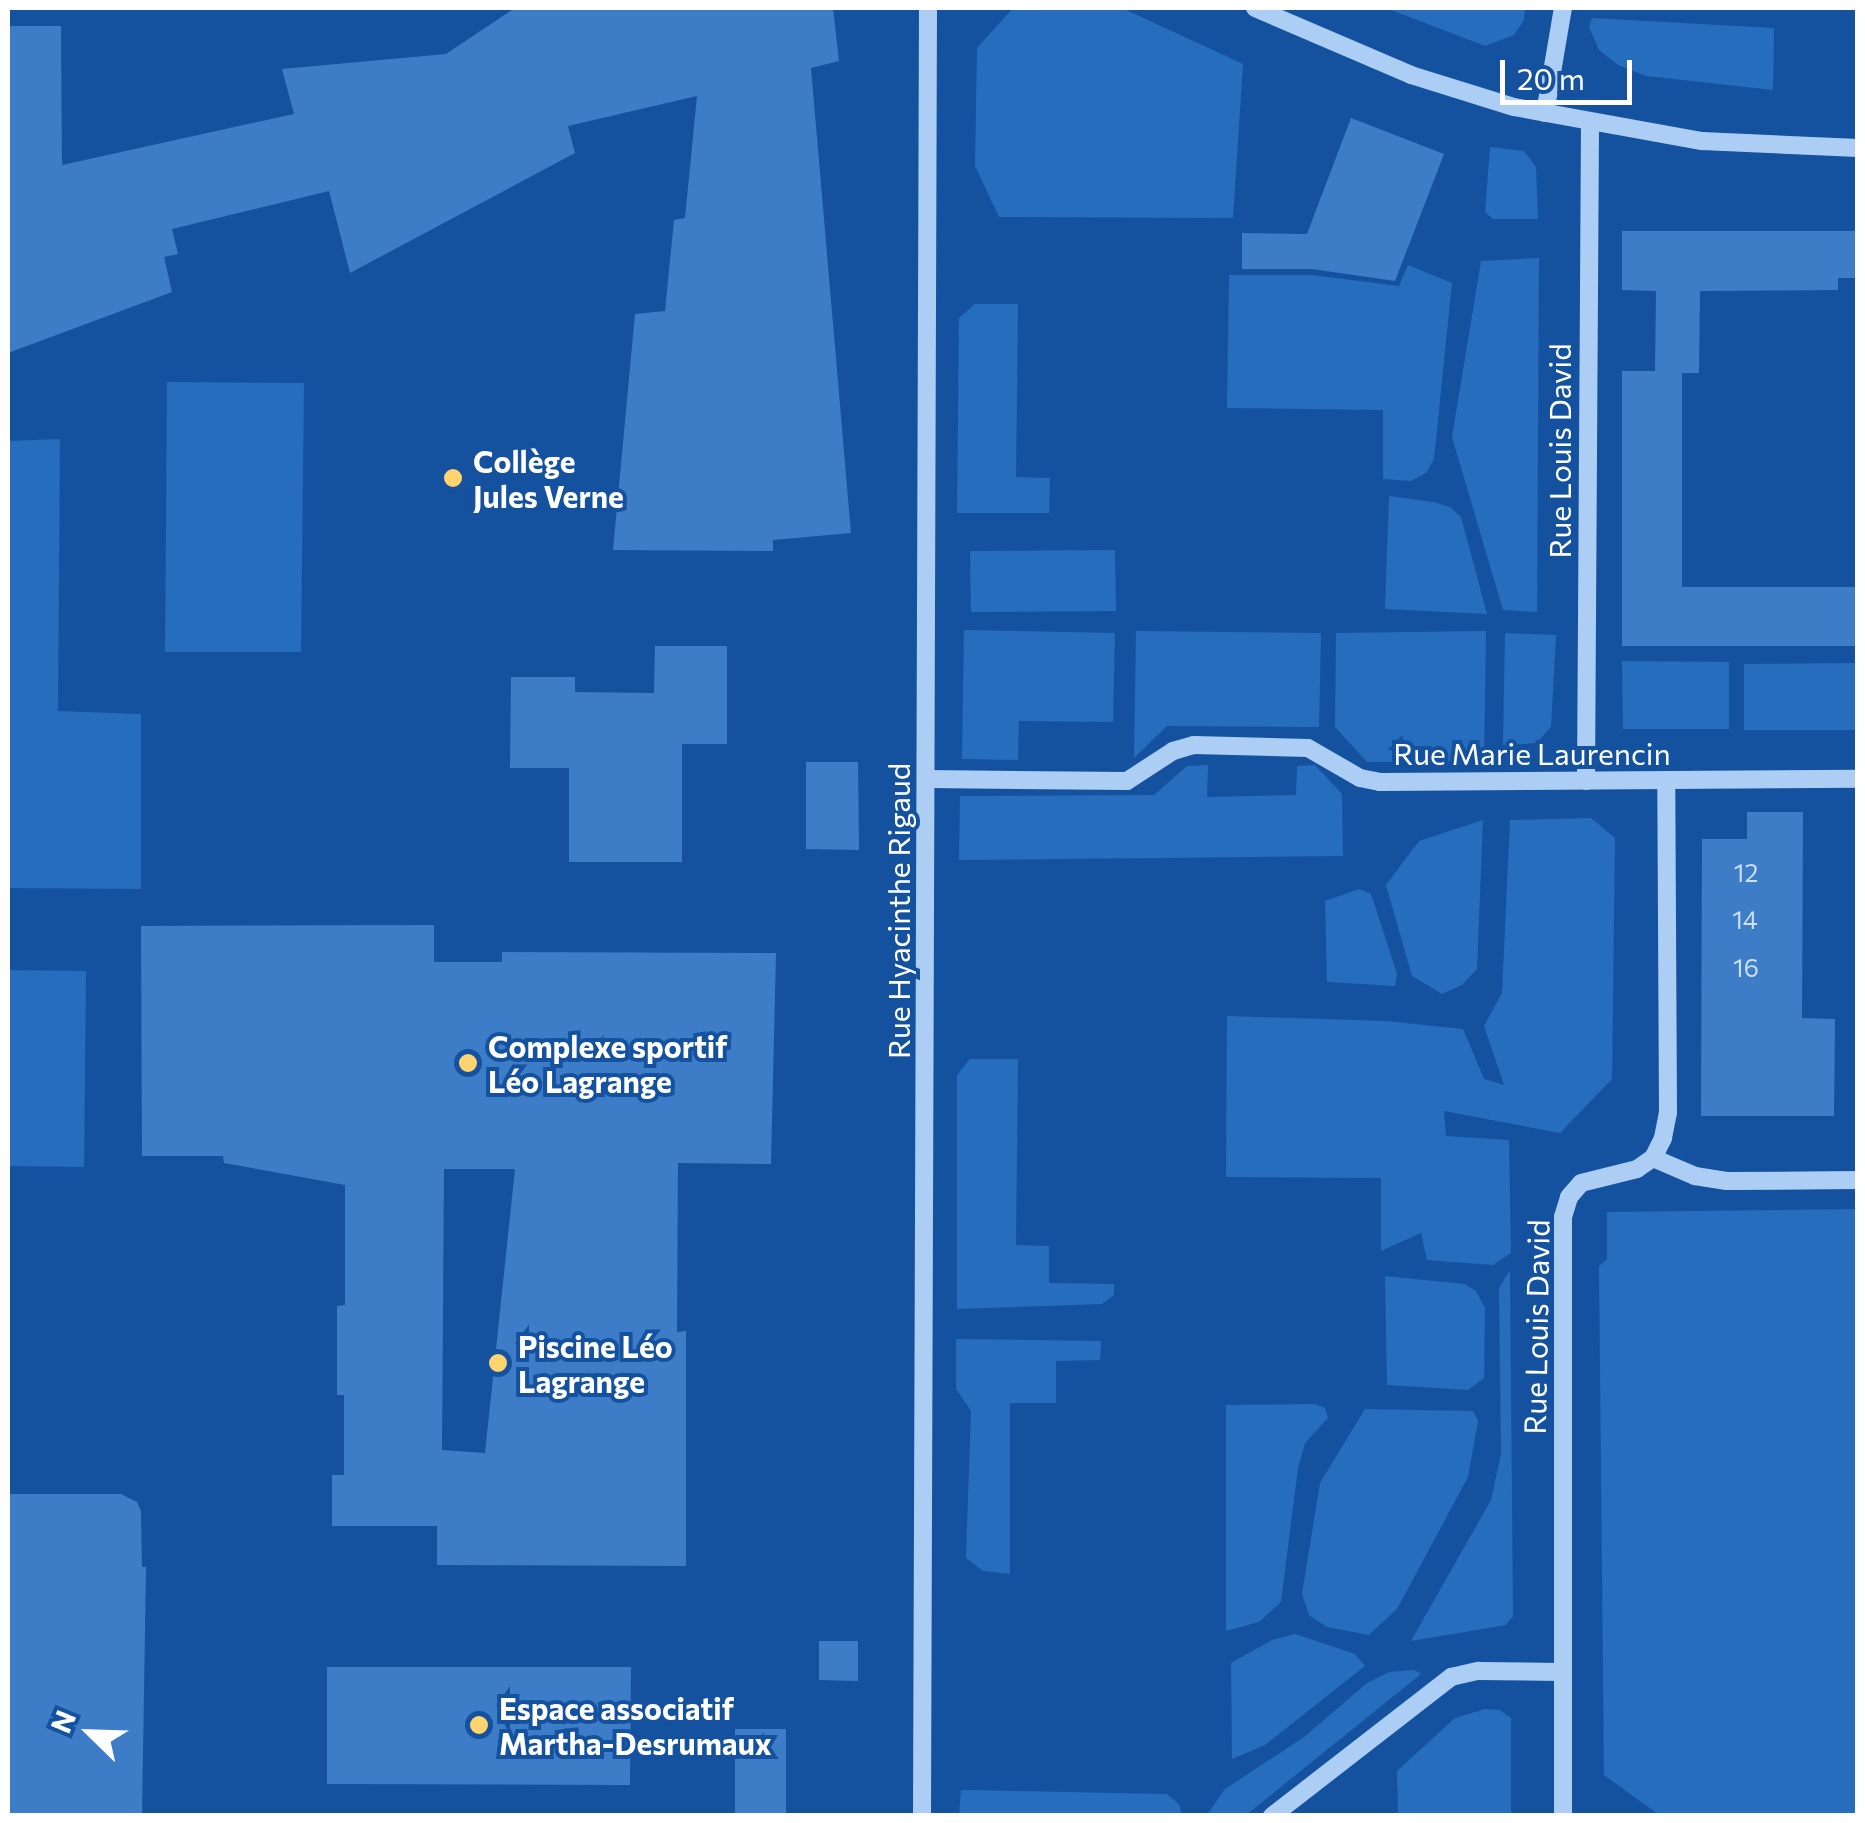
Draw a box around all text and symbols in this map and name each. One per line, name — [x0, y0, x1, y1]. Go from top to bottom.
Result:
scale bar — [1505, 40, 1638, 102]
text: 20 m — [1517, 59, 1585, 96]
street label: Rue Louis David — [1541, 343, 1577, 559]
place label: Collège Jules Verne — [473, 443, 624, 514]
marker: Collège Jules Verne — [442, 467, 464, 489]
street label: Rue Marie Laurencin — [1393, 735, 1671, 771]
street label: Rue Hyacinthe Rigaud — [880, 763, 916, 1059]
house number: 12 — [1734, 857, 1758, 887]
house number: 14 — [1732, 904, 1758, 934]
house number: 16 — [1733, 952, 1759, 982]
place label: Complexe sportif Léo Lagrange — [488, 1028, 727, 1098]
marker: Complexe sportif Léo Lagrange — [457, 1052, 479, 1074]
street label: Rue Louis David — [1516, 1219, 1556, 1435]
place label: Piscine Léo Lagrange — [518, 1328, 673, 1398]
marker: Piscine Léo Lagrange — [487, 1352, 509, 1374]
north arrow — [40, 1683, 140, 1783]
place label: Espace associatif Martha-Desrumaux — [499, 1690, 772, 1760]
text: N — [43, 1705, 82, 1738]
marker: Espace associatif Martha-Desrumaux — [468, 1714, 490, 1736]

